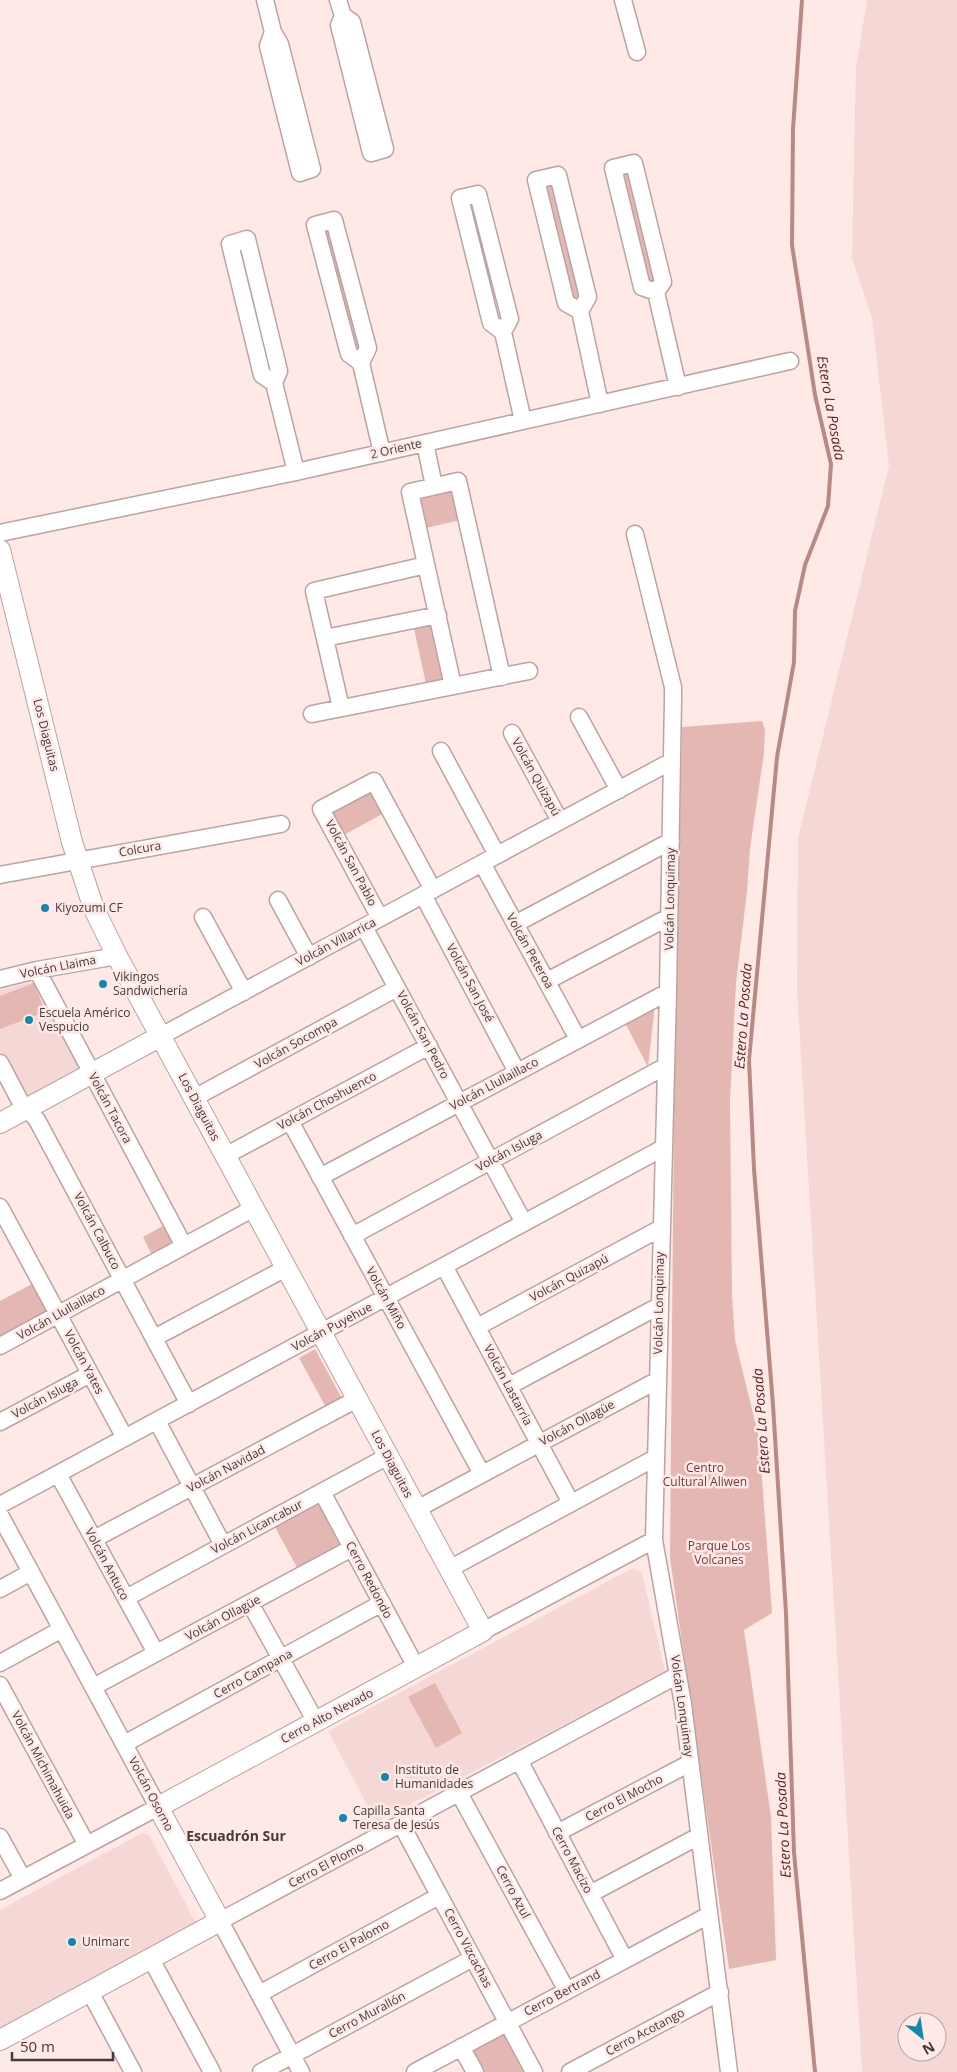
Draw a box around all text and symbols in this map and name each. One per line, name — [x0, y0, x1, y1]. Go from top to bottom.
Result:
water label: Estero La Posada — [813, 354, 850, 462]
street label: 2 Oriente — [368, 434, 424, 463]
street label: Los Diaguitas — [29, 697, 64, 773]
street label: Volcán Quizapú — [508, 735, 565, 819]
street label: Volcán San Pablo — [322, 817, 381, 909]
street label: Colcura — [118, 836, 162, 861]
street label: Volcán Lonquimay — [660, 847, 679, 950]
place label: Kiyozumi CF — [55, 899, 123, 916]
marker: Kiyozumi CF — [39, 902, 51, 914]
street label: Volcán Peteroa — [503, 910, 558, 992]
street label: Volcán Villarrica — [293, 913, 379, 970]
street label: Volcán San José — [443, 940, 498, 1025]
street label: Volcán Llaima — [18, 951, 97, 982]
water label: Estero La Posada — [729, 962, 756, 1069]
place label: Vikingos Sandwichería — [113, 968, 188, 999]
marker: Vikingos Sandwichería — [97, 978, 109, 990]
street label: Volcán San Pedro — [393, 988, 454, 1082]
place label: Escuela Américo Vespucio — [39, 1004, 130, 1035]
street label: Volcán Socompa — [251, 1013, 340, 1072]
marker: Escuela Américo Vespucio — [23, 1014, 35, 1026]
street label: Volcán Llullaillaco — [446, 1053, 541, 1114]
street label: Volcán Choshuenco — [274, 1067, 379, 1134]
street label: Volcán Tacora — [85, 1069, 136, 1146]
street label: Los Diaguitas — [174, 1070, 225, 1144]
street label: Volcán Isluga — [473, 1126, 545, 1175]
street label: Volcán Calbuco — [70, 1189, 125, 1272]
street label: Volcán Quizapú — [526, 1250, 611, 1305]
street label: Volcán Lonquimay — [649, 1251, 668, 1354]
street label: Volcán Miño — [362, 1264, 411, 1332]
street label: Volcán Llullaillaco — [14, 1281, 108, 1344]
street label: Volcán Puyehue — [288, 1298, 375, 1355]
street label: Volcán Yates — [60, 1327, 109, 1397]
street label: Volcán Lastarria — [480, 1341, 537, 1428]
water label: Estero La Posada — [747, 1367, 774, 1475]
street label: Volcán Isluga — [9, 1373, 81, 1422]
street label: Volcán Ollagüe — [536, 1395, 618, 1450]
street label: Los Diaguitas — [367, 1427, 418, 1501]
street label: Volcán Navidad — [184, 1441, 268, 1496]
park label: Centro Cultural Aliwen — [663, 1459, 747, 1490]
street label: Volcán Licancabur — [208, 1495, 306, 1558]
street label: Volcán Antuco — [81, 1525, 134, 1603]
park label: Parque Los Volcanes — [688, 1537, 751, 1568]
street label: Cerro Redondo — [342, 1538, 397, 1621]
street label: Volcán Ollagüe — [182, 1590, 264, 1645]
street label: Cerro Campana — [210, 1645, 295, 1702]
street label: Volcán Lonquimay — [667, 1654, 698, 1759]
street label: Cerro Alto Nevado — [277, 1684, 376, 1747]
street label: Volcán Michimahuida — [8, 1708, 79, 1822]
street label: Volcán Osorno — [125, 1754, 178, 1834]
place label: Instituto de Humanidades — [395, 1761, 473, 1792]
street label: Cerro El Mocho — [582, 1770, 666, 1825]
marker: Instituto de Humanidades — [379, 1771, 391, 1783]
water label: Estero La Posada — [770, 1772, 795, 1878]
place label: Capilla Santa Teresa de Jesús — [353, 1802, 440, 1833]
marker: Capilla Santa Teresa de Jesús — [337, 1812, 349, 1824]
street label: Cerro Macizo — [548, 1823, 597, 1896]
district label: Escuadrón Sur — [186, 1826, 286, 1845]
street label: Cerro El Plomo — [285, 1838, 366, 1892]
street label: Cerro Azul — [492, 1862, 535, 1921]
street label: Cerro Vizcachas — [440, 1905, 497, 1991]
street label: Cerro El Palomo — [305, 1915, 392, 1974]
place label: Unimarc — [82, 1933, 130, 1950]
marker: Unimarc — [66, 1936, 78, 1948]
street label: Cerro Bertrand — [521, 1965, 603, 2020]
street label: Cerro Murallón — [325, 1987, 408, 2042]
street label: Cerro Acotango — [602, 2004, 687, 2059]
north arrow — [897, 2012, 947, 2062]
scale bar — [12, 2030, 114, 2062]
text: 50 m — [20, 2036, 55, 2056]
text: N — [919, 2038, 938, 2060]

